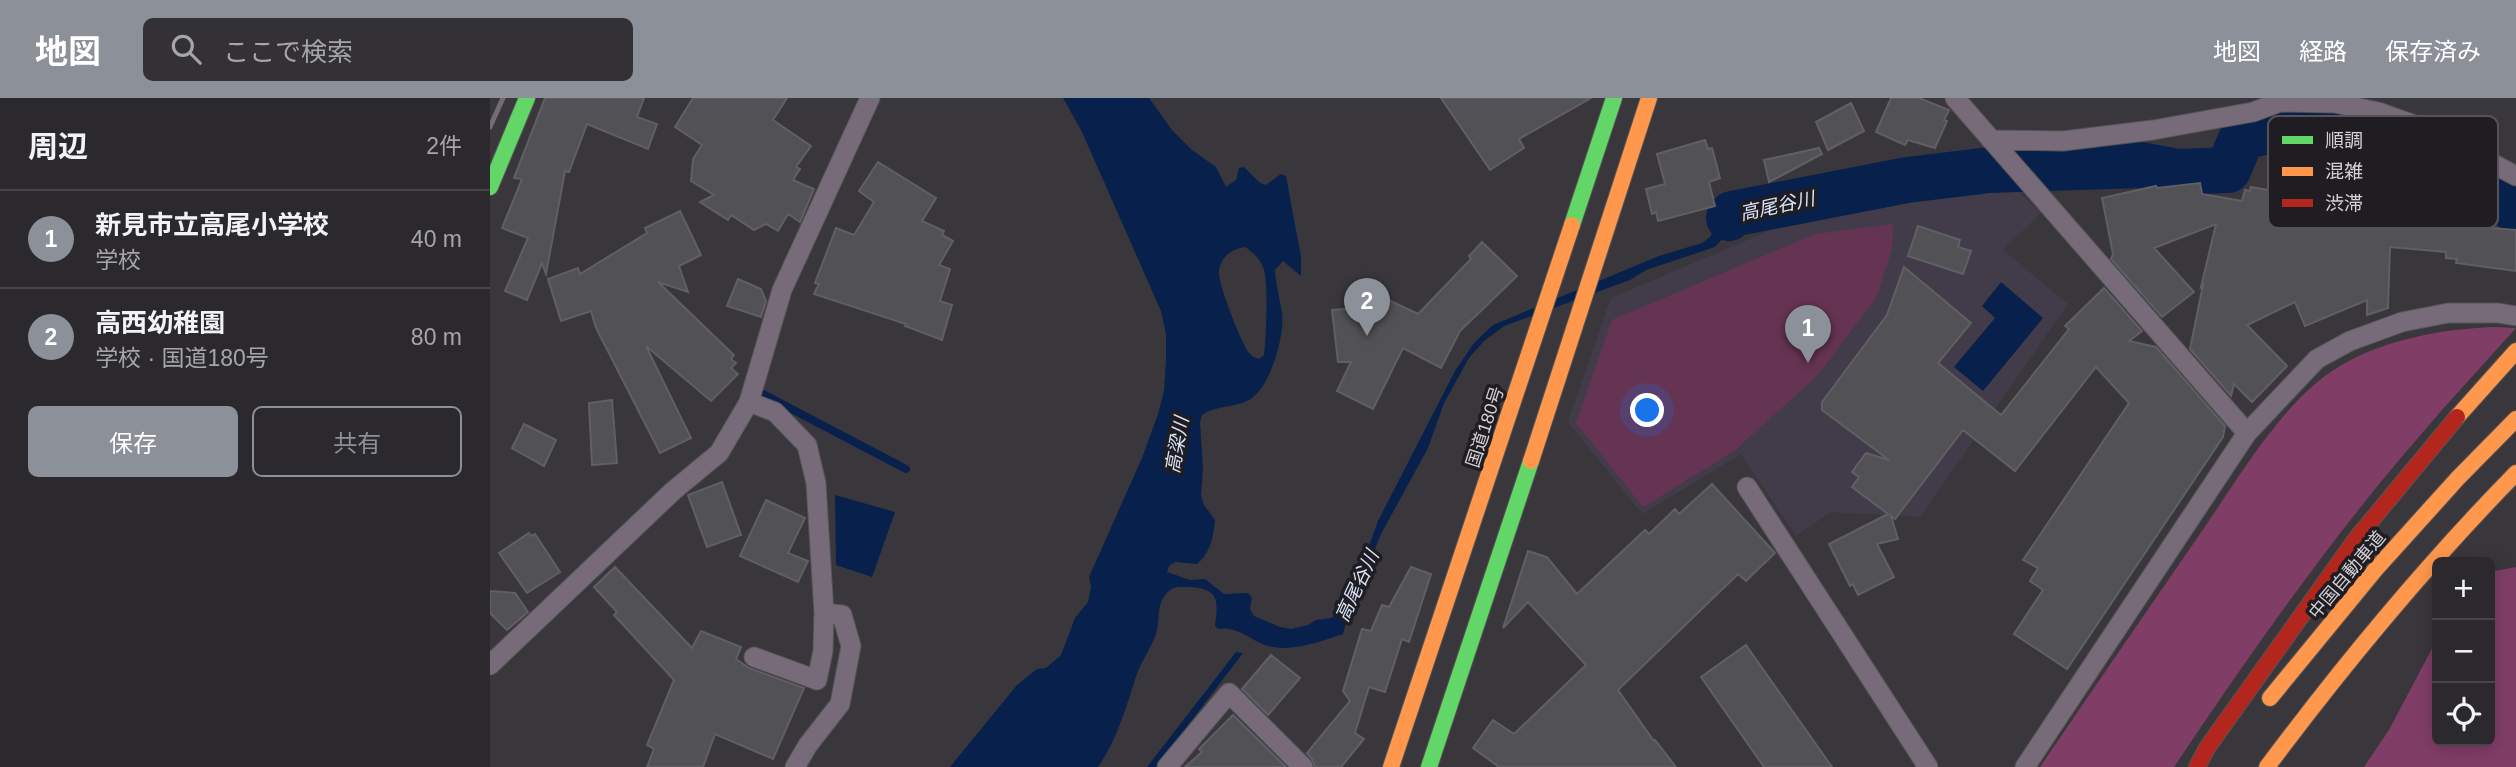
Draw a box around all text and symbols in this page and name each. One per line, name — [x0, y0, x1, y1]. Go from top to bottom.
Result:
search box — [143, 18, 633, 81]
icon: search — [167, 30, 205, 68]
text: 地図 — [35, 33, 101, 70]
text: ここで検索 — [223, 37, 353, 67]
text: 地図 — [2213, 38, 2261, 65]
text: 経路 — [2299, 38, 2347, 65]
text: 保存済み — [2385, 38, 2481, 65]
legend — [2268, 116, 2498, 228]
text: 周辺 — [28, 130, 88, 163]
text: 順調 — [2325, 130, 2363, 151]
text: 2件 — [426, 133, 462, 159]
text: 混雑 — [2325, 161, 2363, 182]
water label: 高尾谷川 — [1738, 187, 1818, 224]
text: 渋滞 — [2325, 193, 2363, 214]
text: 新見市立高尾小学校 — [95, 210, 329, 240]
text: 1 — [45, 226, 57, 252]
text: 40 m — [411, 226, 462, 252]
text: 学校 — [95, 247, 141, 273]
pin: 2 — [1344, 278, 1390, 336]
pin: 1 — [1785, 305, 1831, 363]
text: 高西幼稚園 — [95, 308, 225, 338]
text: 2 — [45, 324, 57, 350]
text: 80 m — [411, 324, 462, 350]
text: 学校 · 国道180号 — [95, 345, 269, 371]
street label: 国道180号 — [1463, 384, 1507, 470]
your location — [1630, 393, 1664, 427]
button: 保存 — [28, 406, 238, 477]
button: 共有 — [252, 406, 462, 477]
water label: 高梁川 — [1162, 413, 1193, 475]
street label: 中国自動車道 — [2305, 527, 2389, 623]
water label: 高尾谷川 — [1331, 545, 1383, 625]
map controls — [2432, 557, 2495, 746]
button: + — [2432, 557, 2495, 620]
button: − — [2432, 620, 2495, 683]
button: locate — [2432, 683, 2495, 746]

